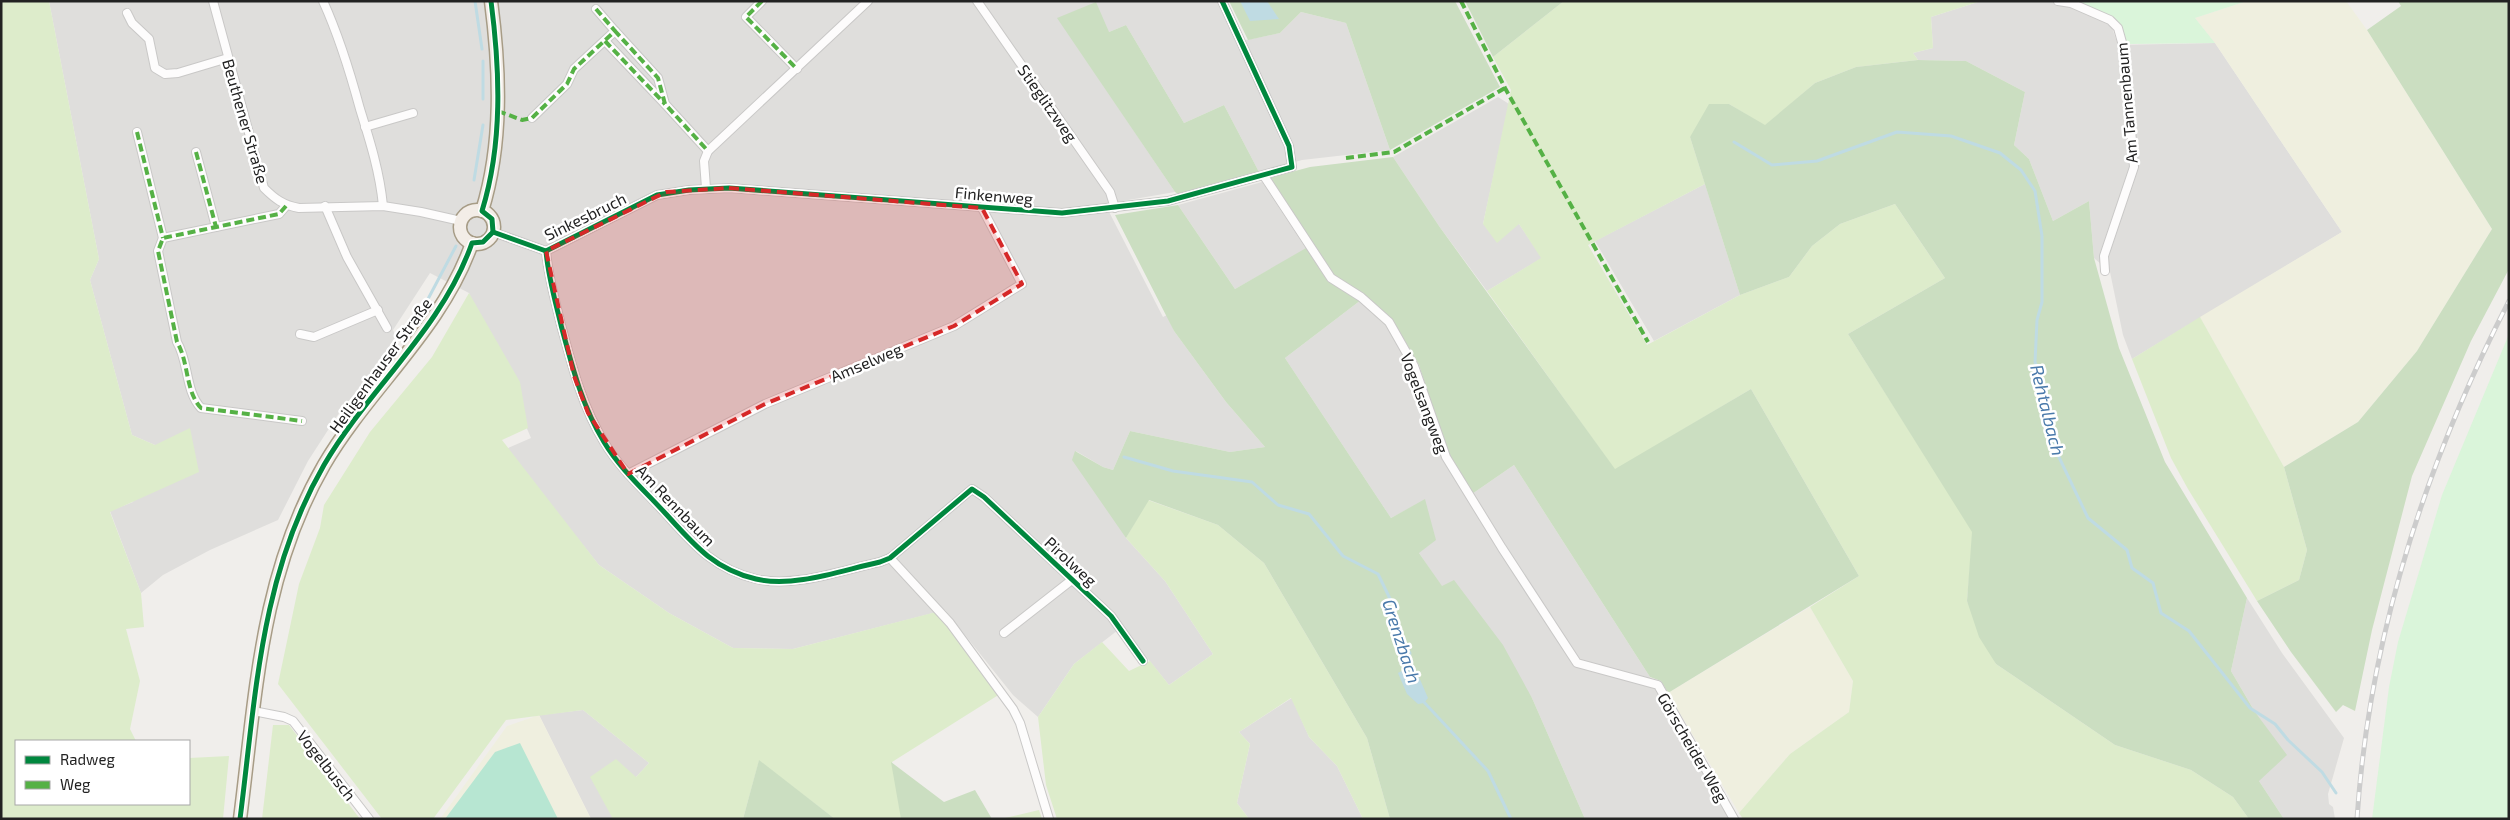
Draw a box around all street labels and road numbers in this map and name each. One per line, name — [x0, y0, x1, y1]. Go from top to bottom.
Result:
street label: Am Tannenbaum — [2111, 42, 2141, 164]
street label: Beuthener Straße — [219, 57, 273, 185]
street label: Stieglitzweg — [1014, 61, 1082, 145]
street label: Finkenweg — [954, 182, 1034, 208]
street label: Sinkesbruch — [541, 188, 629, 244]
street label: Heiligenhauser Straße — [325, 294, 435, 436]
street label: Amselweg — [827, 338, 905, 386]
street label: Vogelsangweg — [1397, 350, 1453, 456]
street label: Am Rennbaum — [632, 460, 720, 550]
street label: Pirolweg — [1041, 532, 1101, 590]
street label: Görscheider Weg — [1654, 689, 1732, 805]
street label: Vogelbusch — [294, 726, 360, 804]

